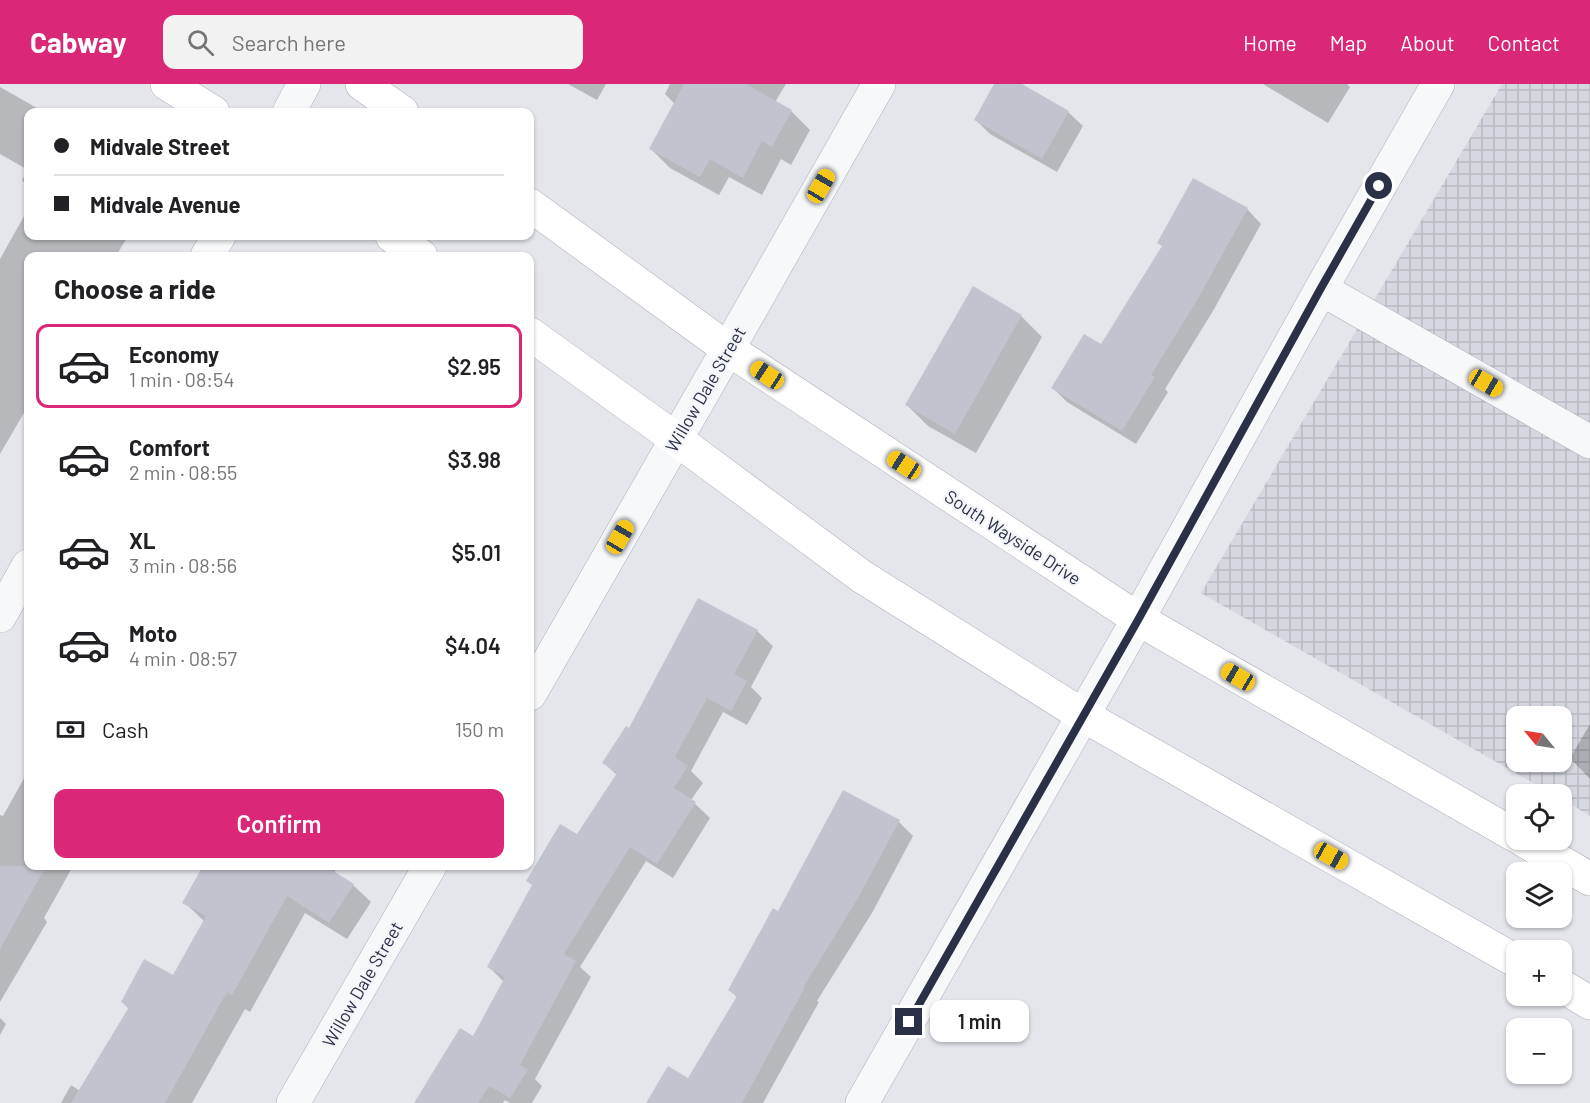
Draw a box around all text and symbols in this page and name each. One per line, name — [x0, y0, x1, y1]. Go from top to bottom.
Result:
search box — [163, 15, 583, 69]
text: Cabway — [30, 25, 127, 59]
icon: search — [184, 26, 217, 59]
text: Search here — [232, 29, 346, 55]
text: Home — [1243, 30, 1297, 55]
text: Map — [1330, 30, 1367, 55]
text: About — [1400, 30, 1455, 55]
text: Contact — [1488, 30, 1560, 55]
text: Midvale Street — [90, 133, 230, 159]
car — [804, 166, 838, 206]
route start — [1365, 172, 1392, 199]
text: Midvale Avenue — [90, 191, 240, 217]
text: Choose a ride — [54, 272, 216, 304]
street label: Willow Dale Street — [660, 322, 750, 456]
icon: car — [57, 339, 111, 393]
text: Economy — [129, 341, 219, 367]
text: $2.95 — [447, 353, 501, 379]
car — [747, 358, 787, 392]
car — [1466, 366, 1506, 400]
text: 1 min · 08:54 — [129, 367, 234, 391]
icon: car — [57, 432, 111, 486]
text: Comfort — [129, 434, 210, 460]
text: $3.98 — [448, 446, 501, 472]
car — [884, 448, 924, 482]
text: 2 min · 08:55 — [129, 460, 237, 484]
street label: South Wayside Drive — [941, 485, 1085, 589]
car — [603, 517, 637, 557]
icon: car — [57, 525, 111, 579]
text: XL — [129, 527, 155, 553]
text: $5.01 — [452, 539, 501, 565]
text: 3 min · 08:56 — [129, 553, 237, 577]
icon: car — [57, 618, 111, 672]
text: Moto — [129, 620, 177, 646]
text: $4.04 — [445, 632, 501, 658]
text: 4 min · 08:57 — [129, 646, 237, 670]
car — [1218, 660, 1258, 694]
north arrow — [1506, 706, 1572, 772]
map controls — [1506, 706, 1572, 1084]
icon: cash — [54, 713, 87, 746]
text: Cash — [102, 716, 149, 742]
text: 150 m — [455, 717, 504, 741]
button: locate — [1506, 784, 1572, 850]
button: Confirm — [54, 789, 504, 858]
car — [1311, 839, 1351, 873]
button: layers — [1506, 862, 1572, 928]
street label: Willow Dale Street — [317, 917, 407, 1051]
button: + — [1506, 940, 1572, 1006]
callout: 1 min — [930, 1001, 1029, 1043]
route end — [895, 1008, 922, 1035]
text: 1 min — [958, 1009, 1001, 1033]
button: − — [1506, 1018, 1572, 1084]

